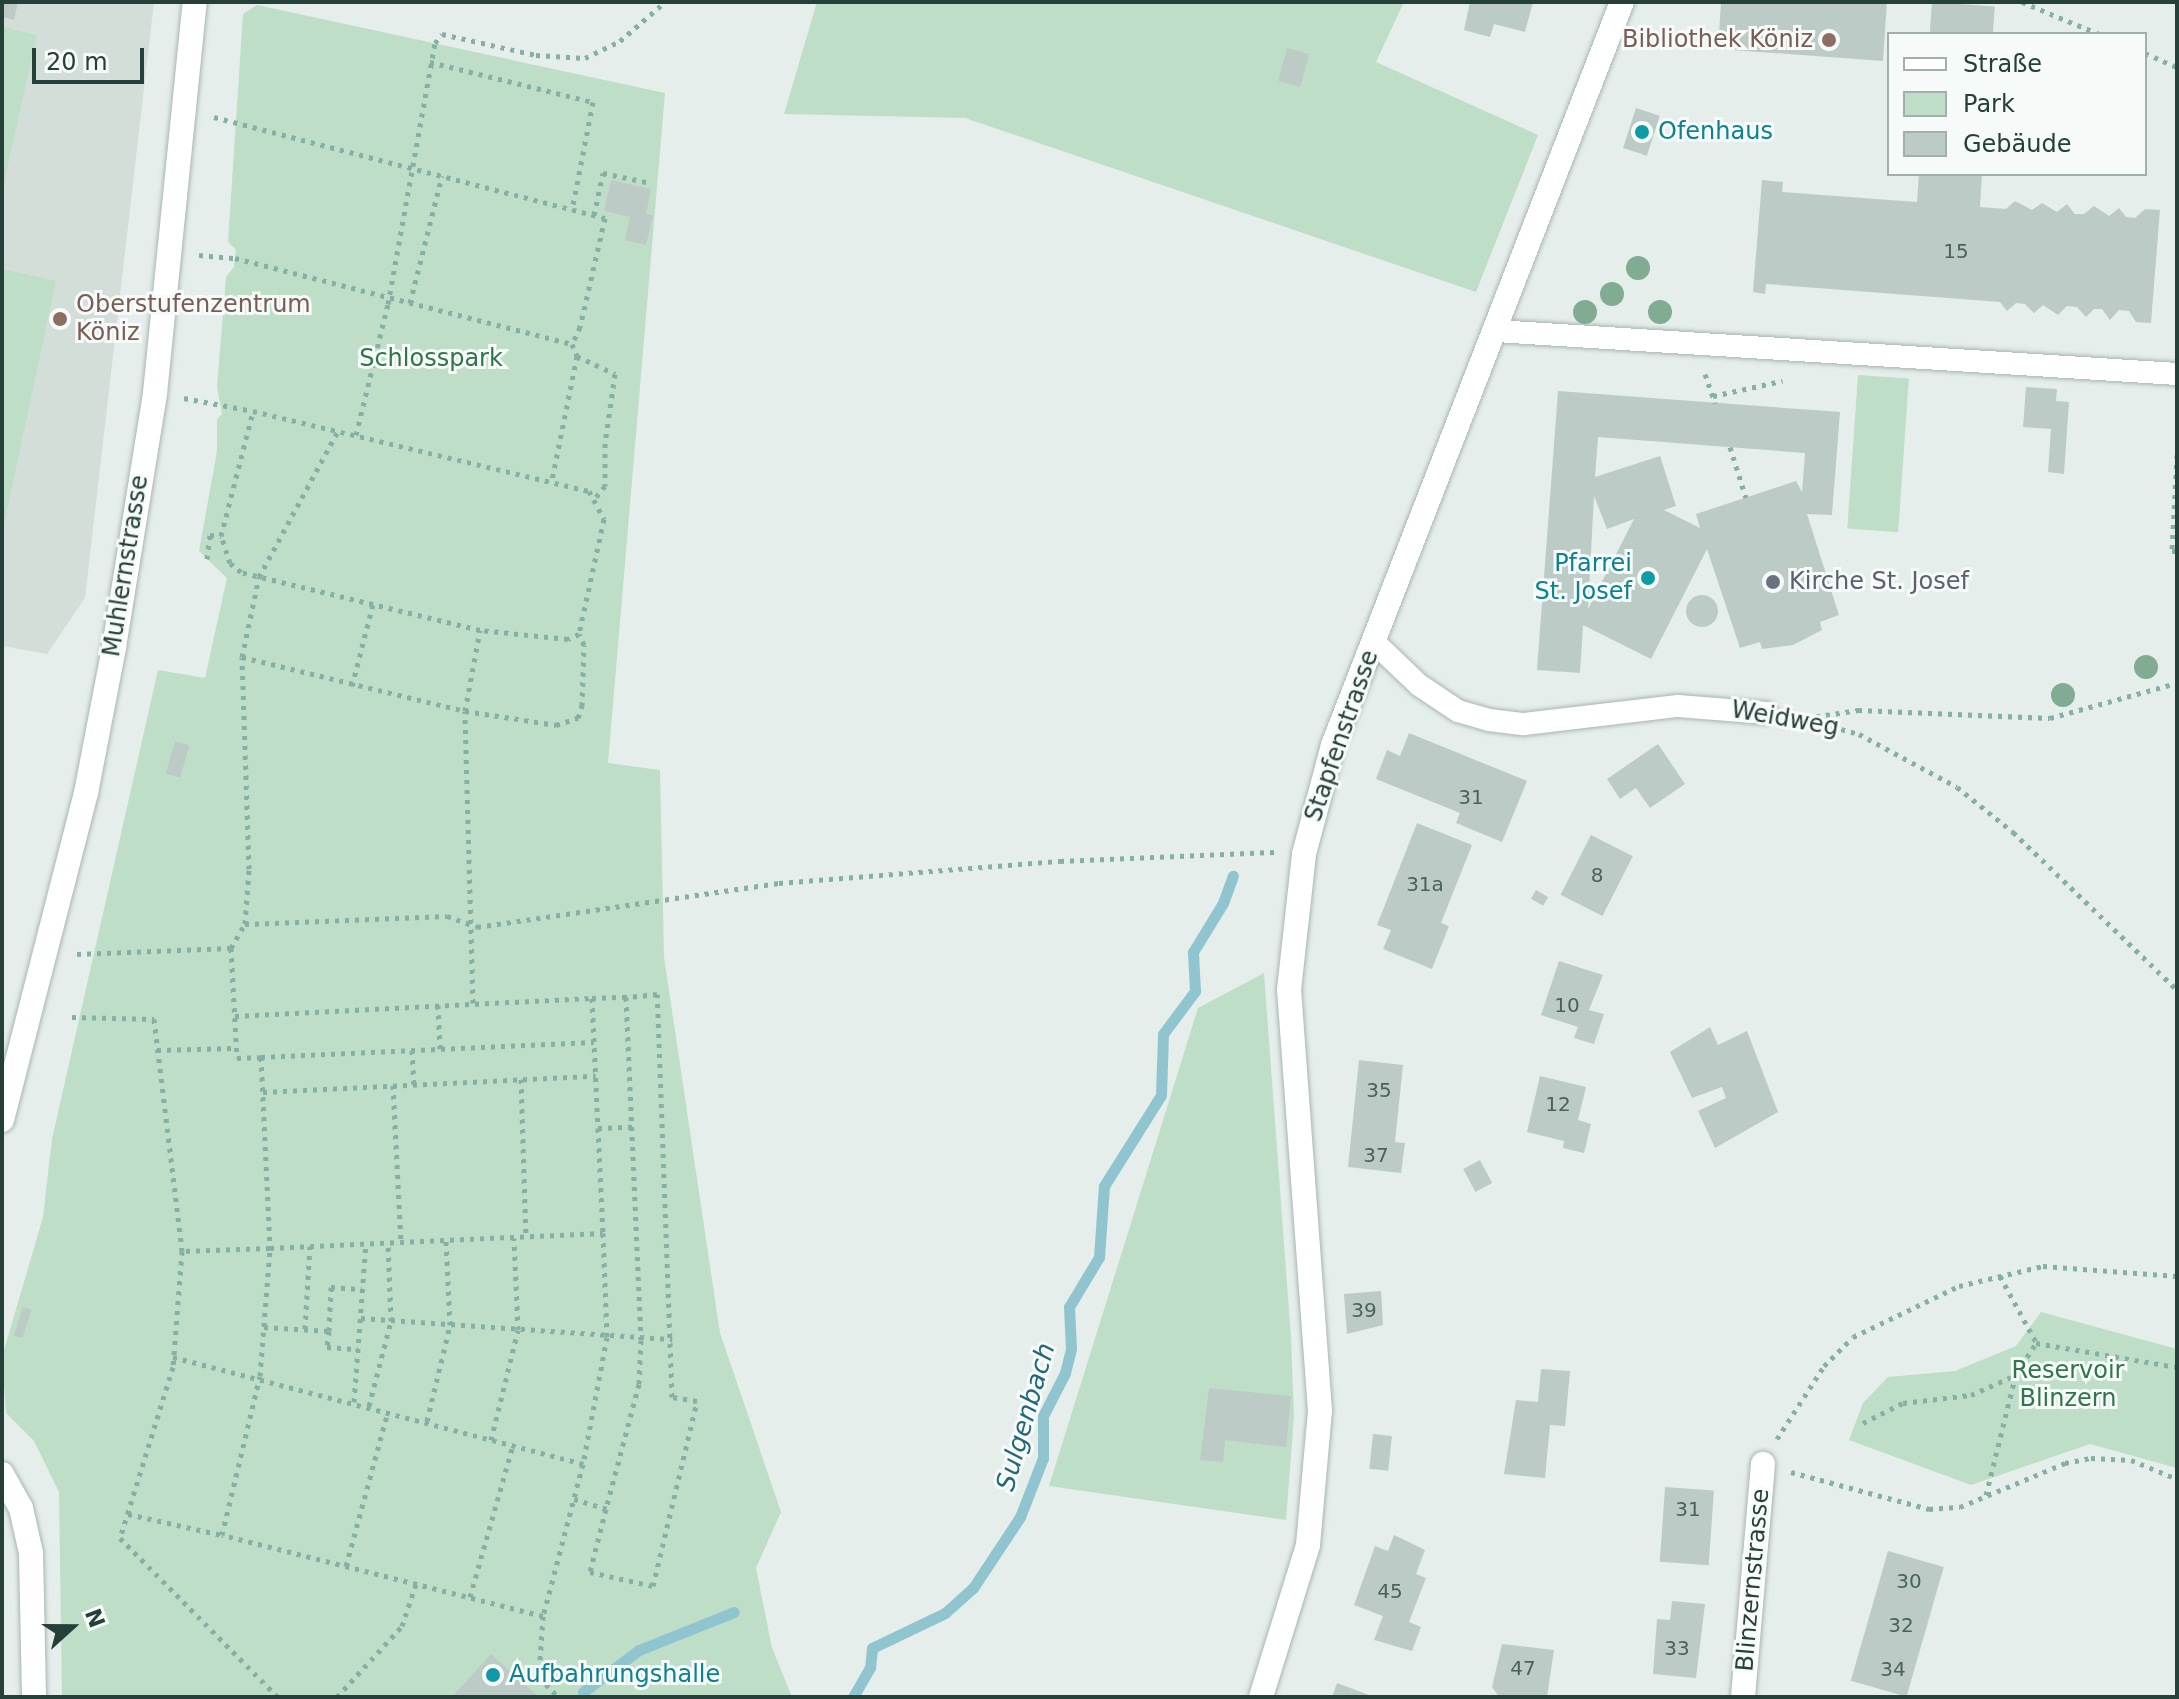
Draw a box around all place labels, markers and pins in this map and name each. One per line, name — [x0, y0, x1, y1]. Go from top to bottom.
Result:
place label: Bibliothek Köniz — [1622, 26, 1813, 54]
marker: Bibliothek Köniz — [1820, 31, 1838, 49]
place label: Ofenhaus — [1658, 118, 1773, 146]
marker: Ofenhaus — [1633, 123, 1651, 141]
place label: Oberstufenzentrum Köniz — [76, 291, 311, 347]
marker: Oberstufenzentrum Köniz — [51, 310, 69, 328]
place label: Pfarrei St. Josef — [1535, 550, 1632, 606]
place label: Kirche St. Josef — [1789, 568, 1969, 596]
marker: Pfarrei St. Josef — [1639, 569, 1657, 587]
marker: Kirche St. Josef — [1764, 573, 1782, 591]
place label: Aufbahrungshalle — [509, 1661, 720, 1689]
marker: Aufbahrungshalle — [484, 1666, 502, 1684]

